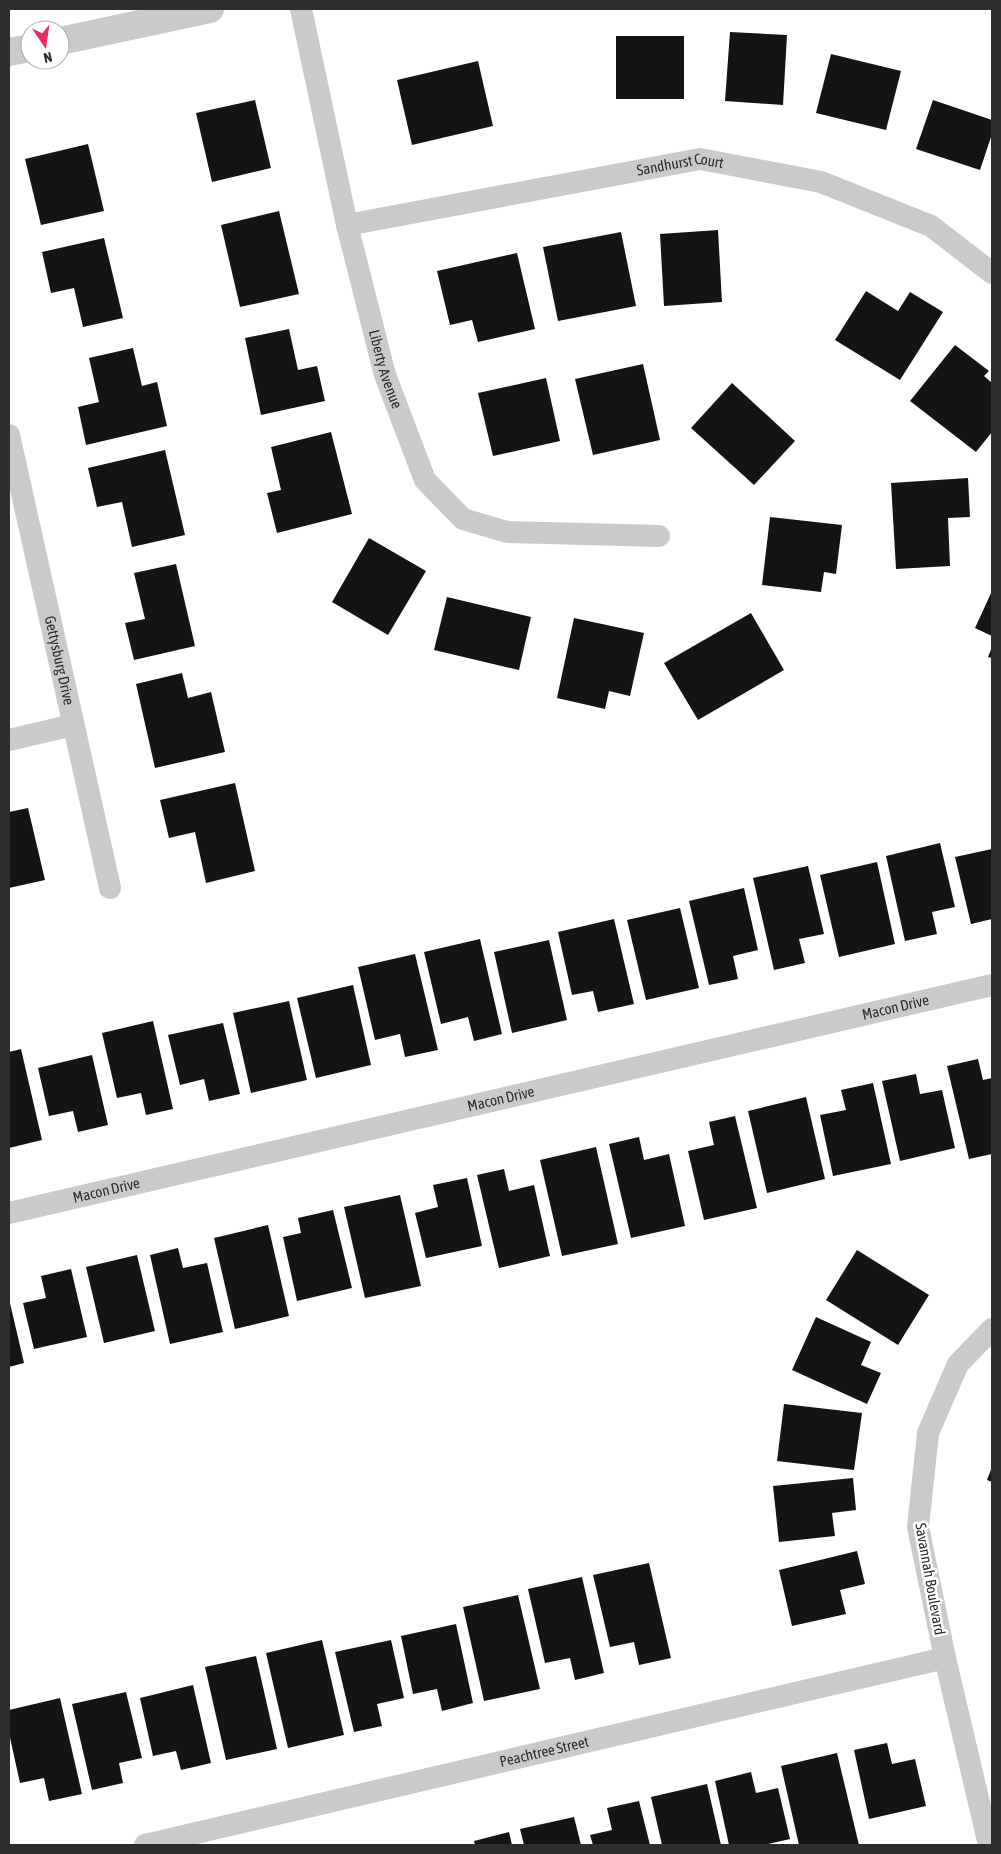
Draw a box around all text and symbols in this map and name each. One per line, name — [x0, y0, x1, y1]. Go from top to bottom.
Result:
north arrow — [20, 20, 70, 70]
text: N — [42, 49, 54, 66]
street label: Sandhurst Court — [635, 150, 725, 179]
street label: Liberty Avenue — [366, 328, 406, 411]
street label: Gettysburg Drive — [42, 614, 78, 707]
street label: Macon Drive — [860, 991, 931, 1023]
street label: Macon Drive — [466, 1082, 536, 1114]
street label: Macon Drive — [71, 1174, 142, 1206]
street label: Savannah Boulevard — [912, 1522, 949, 1636]
street label: Peachtree Street — [498, 1733, 590, 1770]

